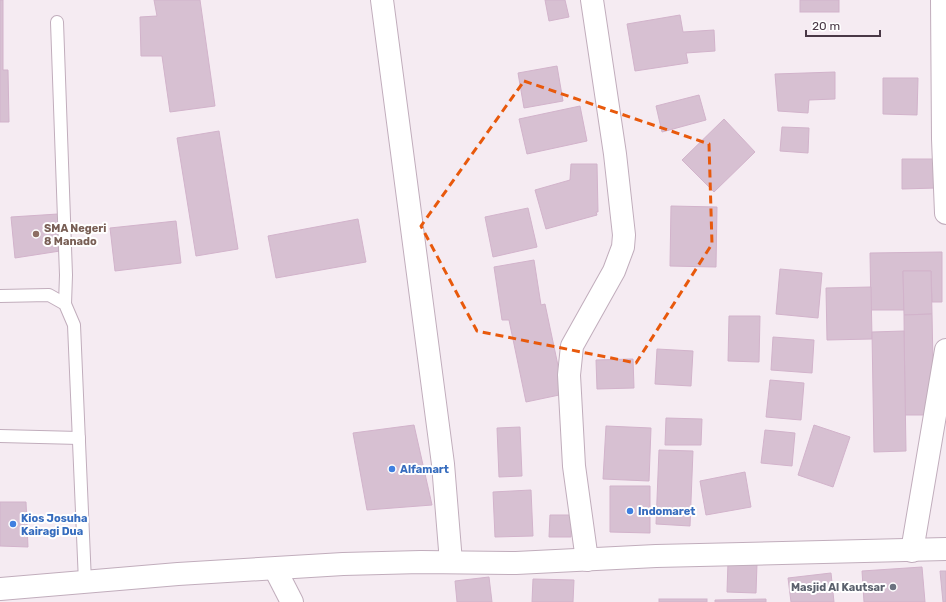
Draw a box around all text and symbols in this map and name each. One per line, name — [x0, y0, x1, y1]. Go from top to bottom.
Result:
scale bar — [806, 12, 880, 38]
text: 20 m — [812, 19, 840, 33]
place label: SMA Negeri 8 Manado — [44, 222, 106, 248]
marker: SMA Negeri 8 Manado — [31, 229, 41, 239]
place label: Alfamart — [400, 463, 449, 476]
marker: Alfamart — [387, 464, 397, 474]
place label: Indomaret — [638, 505, 695, 518]
marker: Indomaret — [625, 506, 635, 516]
place label: Kios Josuha Kairagi Dua — [21, 512, 87, 538]
marker: Kios Josuha Kairagi Dua — [8, 519, 18, 529]
place label: Masjid Al Kautsar — [791, 581, 885, 594]
marker: Masjid Al Kautsar — [888, 582, 898, 592]

